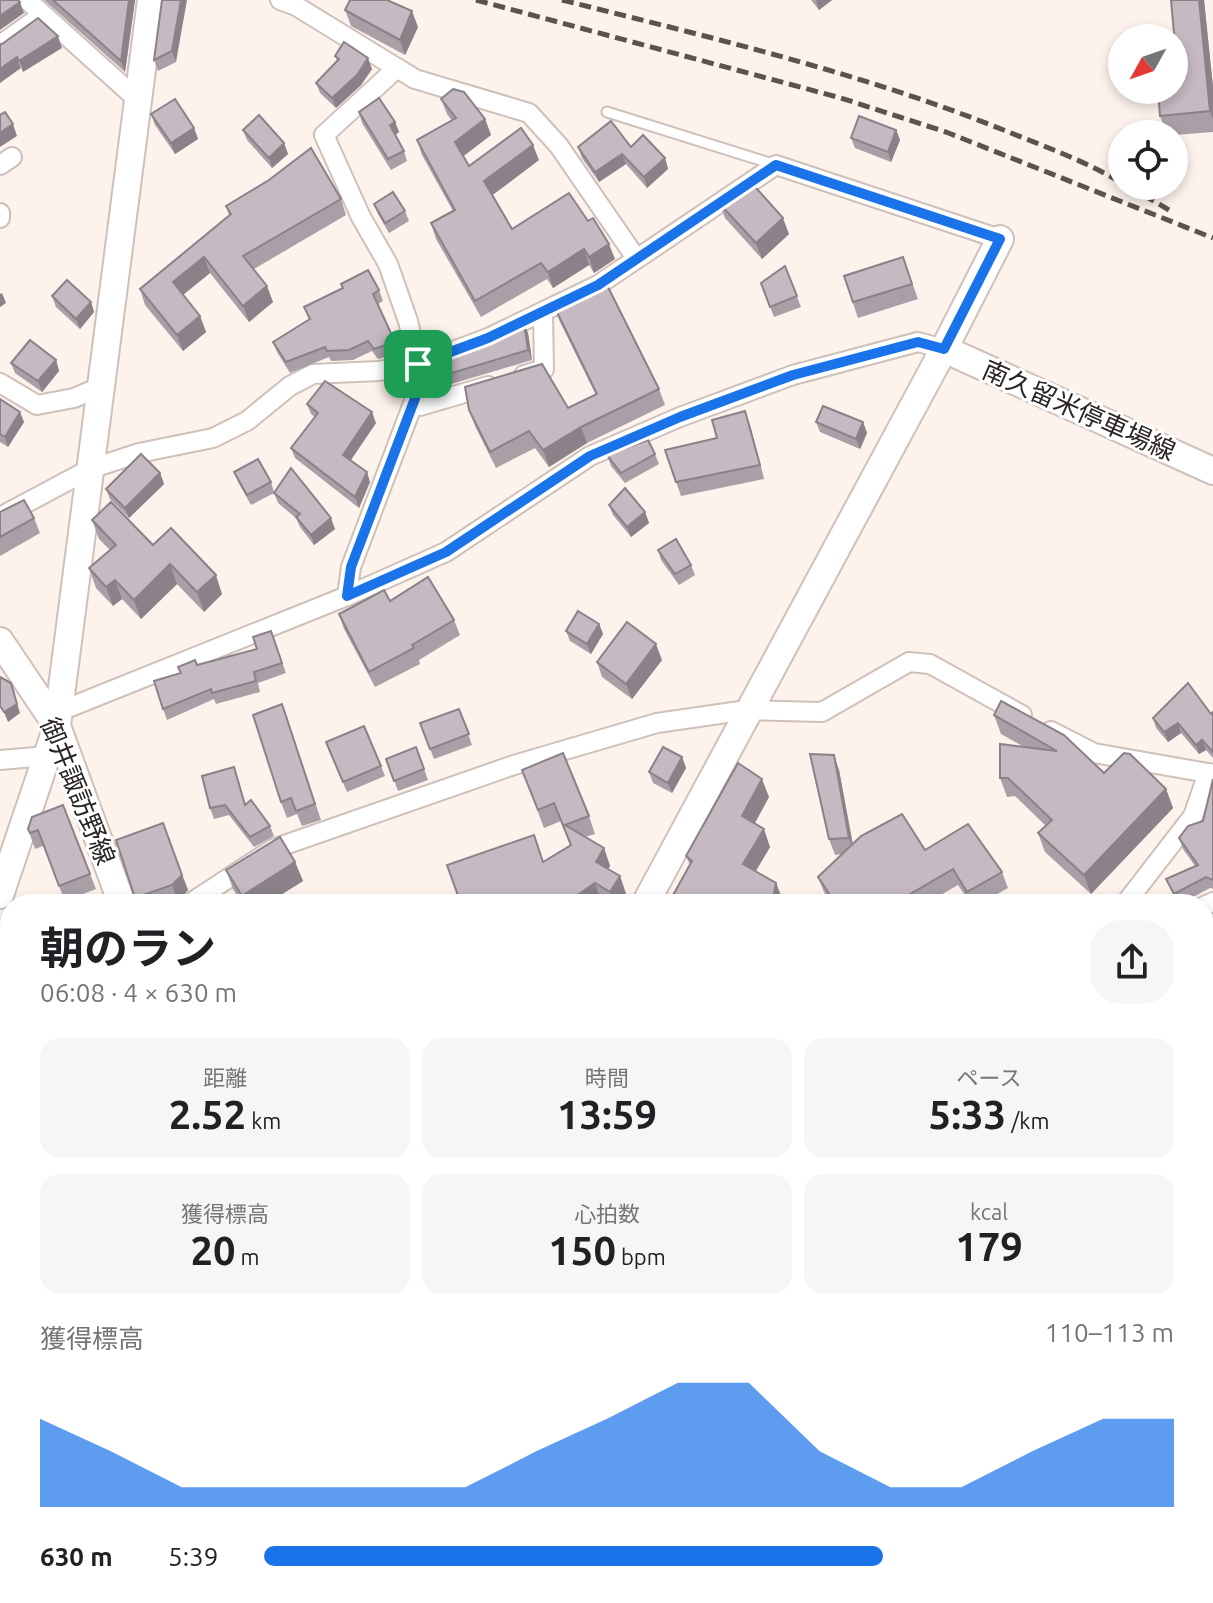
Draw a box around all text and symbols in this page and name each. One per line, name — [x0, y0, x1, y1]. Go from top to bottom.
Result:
north arrow — [1108, 24, 1188, 104]
map controls — [1108, 24, 1188, 200]
button: locate — [1108, 120, 1188, 200]
pin — [384, 330, 452, 398]
icon: arrive — [396, 342, 440, 386]
street label: 南久留米停車場線 — [978, 354, 1180, 466]
street label: 御井諏訪野線 — [35, 713, 121, 869]
button: share — [1090, 920, 1174, 1004]
text: 朝のラン — [40, 923, 216, 972]
text: 06:08 · 4 × 630 m — [40, 978, 237, 1007]
text: 距離 — [203, 1065, 247, 1090]
text: 時間 — [585, 1065, 629, 1090]
text: ペース — [957, 1065, 1021, 1090]
text: 2.52 — [169, 1092, 246, 1137]
text: 13:59 — [557, 1092, 657, 1137]
text: 5:33 — [929, 1092, 1006, 1137]
text: km — [246, 1108, 281, 1133]
text: /km — [1006, 1108, 1049, 1133]
text: kcal — [970, 1199, 1008, 1224]
text: 獲得標高 — [181, 1201, 269, 1226]
text: 心拍数 — [574, 1201, 640, 1226]
text: 179 — [955, 1224, 1023, 1269]
text: 20 — [190, 1228, 236, 1273]
text: 150 — [548, 1228, 616, 1273]
text: m — [236, 1244, 260, 1269]
text: bpm — [616, 1244, 666, 1269]
text: 110–113 m — [1045, 1318, 1174, 1347]
text: 獲得標高 — [40, 1324, 144, 1353]
text: 630 m — [40, 1542, 113, 1571]
text: 5:39 — [168, 1542, 218, 1571]

